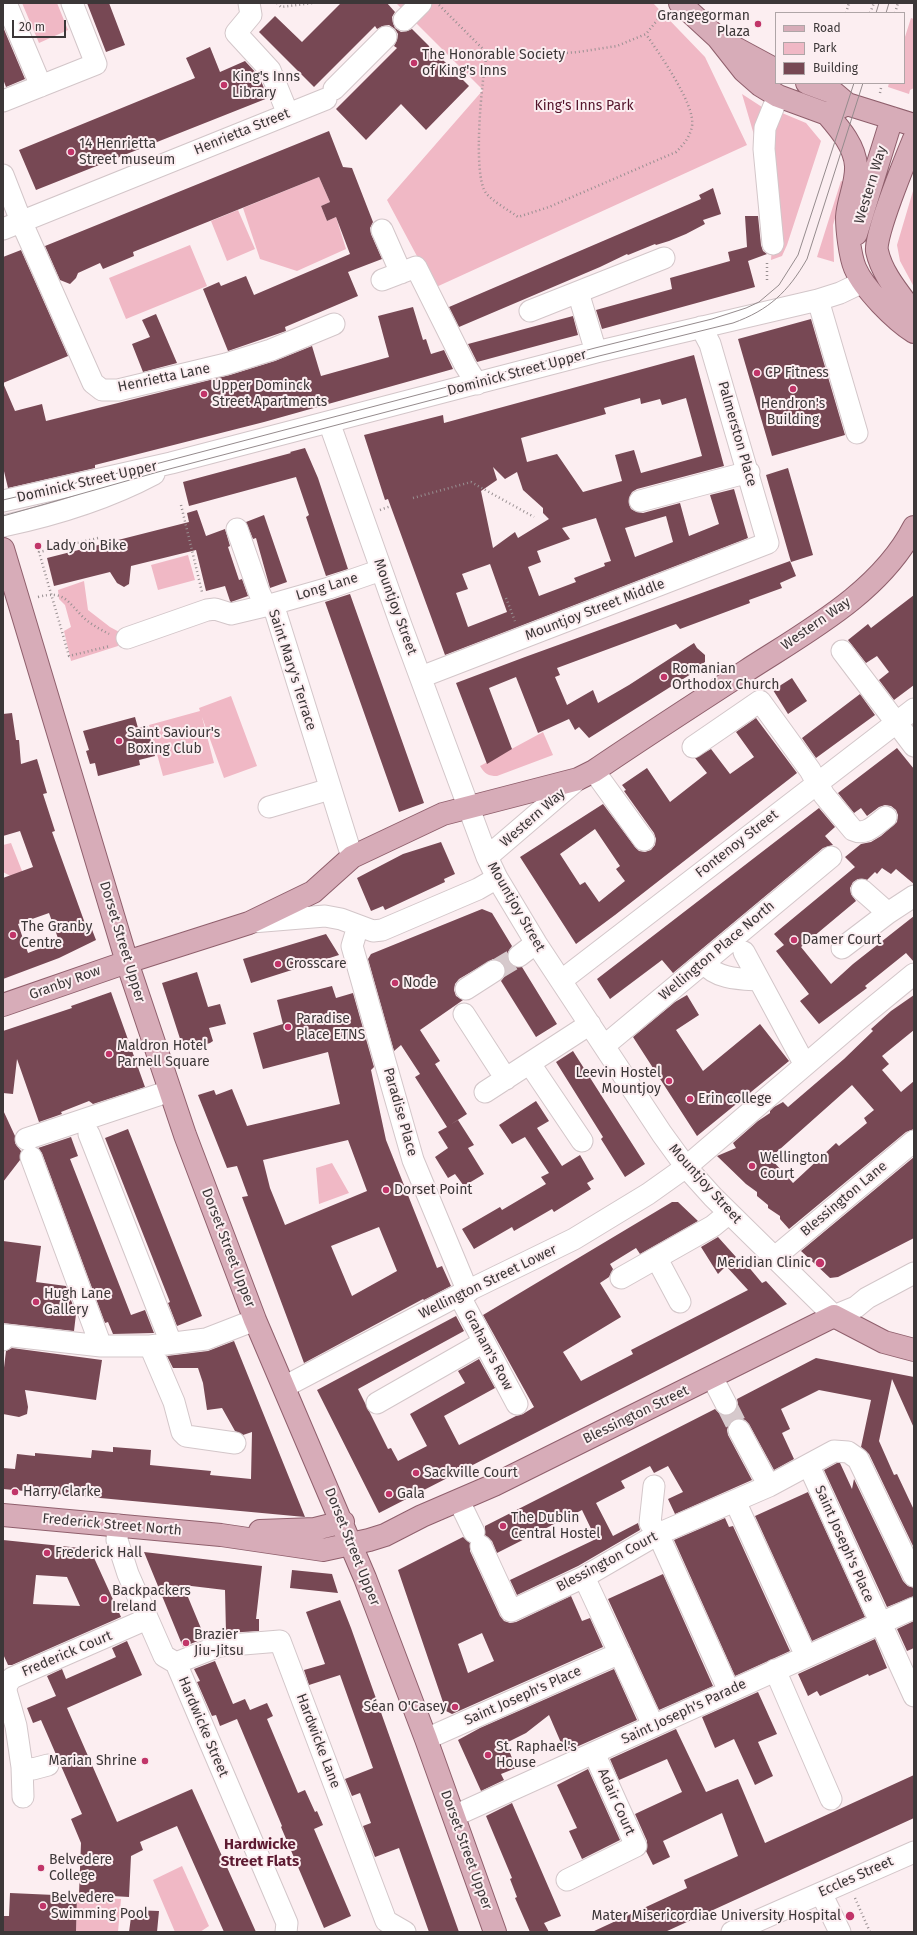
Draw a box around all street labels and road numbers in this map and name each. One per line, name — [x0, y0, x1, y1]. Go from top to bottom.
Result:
street label: Henrietta Street — [192, 105, 292, 159]
street label: Western Way — [851, 144, 891, 226]
street label: Dominick Street Upper — [446, 346, 588, 400]
street label: Henrietta Lane — [116, 360, 212, 396]
street label: Palmerston Place — [714, 379, 760, 489]
street label: Dominick Street Upper — [15, 458, 159, 506]
street label: Mountjoy Street — [370, 557, 420, 657]
street label: Long Lane — [294, 570, 360, 604]
street label: Mountjoy Street Middle — [523, 576, 667, 644]
street label: Western Way — [778, 594, 854, 654]
street label: Saint Mary's Terrace — [265, 607, 319, 733]
street label: Western Way — [497, 785, 569, 851]
street label: Fontenoy Street — [692, 807, 782, 881]
street label: Mountjoy Street — [483, 859, 549, 955]
street label: Dorset Street Upper — [96, 879, 148, 1005]
street label: Wellington Place North — [656, 898, 778, 1004]
street label: Granby Row — [27, 962, 103, 1004]
street label: Paradise Place — [379, 1066, 421, 1158]
street label: Mountjoy Street — [665, 1141, 745, 1227]
street label: Blessington Lane — [797, 1158, 891, 1240]
street label: Dorset Street Upper — [198, 1186, 258, 1310]
street label: Wellington Street Lower — [416, 1241, 560, 1323]
street label: Graham's Row — [460, 1307, 516, 1393]
street label: Blessington Street — [580, 1382, 692, 1448]
street label: Saint Joseph's Place — [811, 1483, 877, 1605]
street label: Dorset Street Upper — [321, 1485, 383, 1609]
street label: Frederick Street North — [42, 1511, 182, 1539]
street label: Blessington Court — [554, 1528, 660, 1596]
street label: Frederick Court — [19, 1627, 115, 1681]
street label: Saint Joseph's Place — [462, 1663, 584, 1729]
street label: Hardwicke Street — [174, 1674, 232, 1780]
street label: Saint Joseph's Parade — [619, 1676, 749, 1748]
street label: Hardwicke Lane — [292, 1691, 344, 1791]
street label: Adair Court — [594, 1766, 638, 1838]
street label: Dorset Street Upper — [437, 1788, 495, 1912]
street label: Eccles Street — [816, 1853, 896, 1901]

